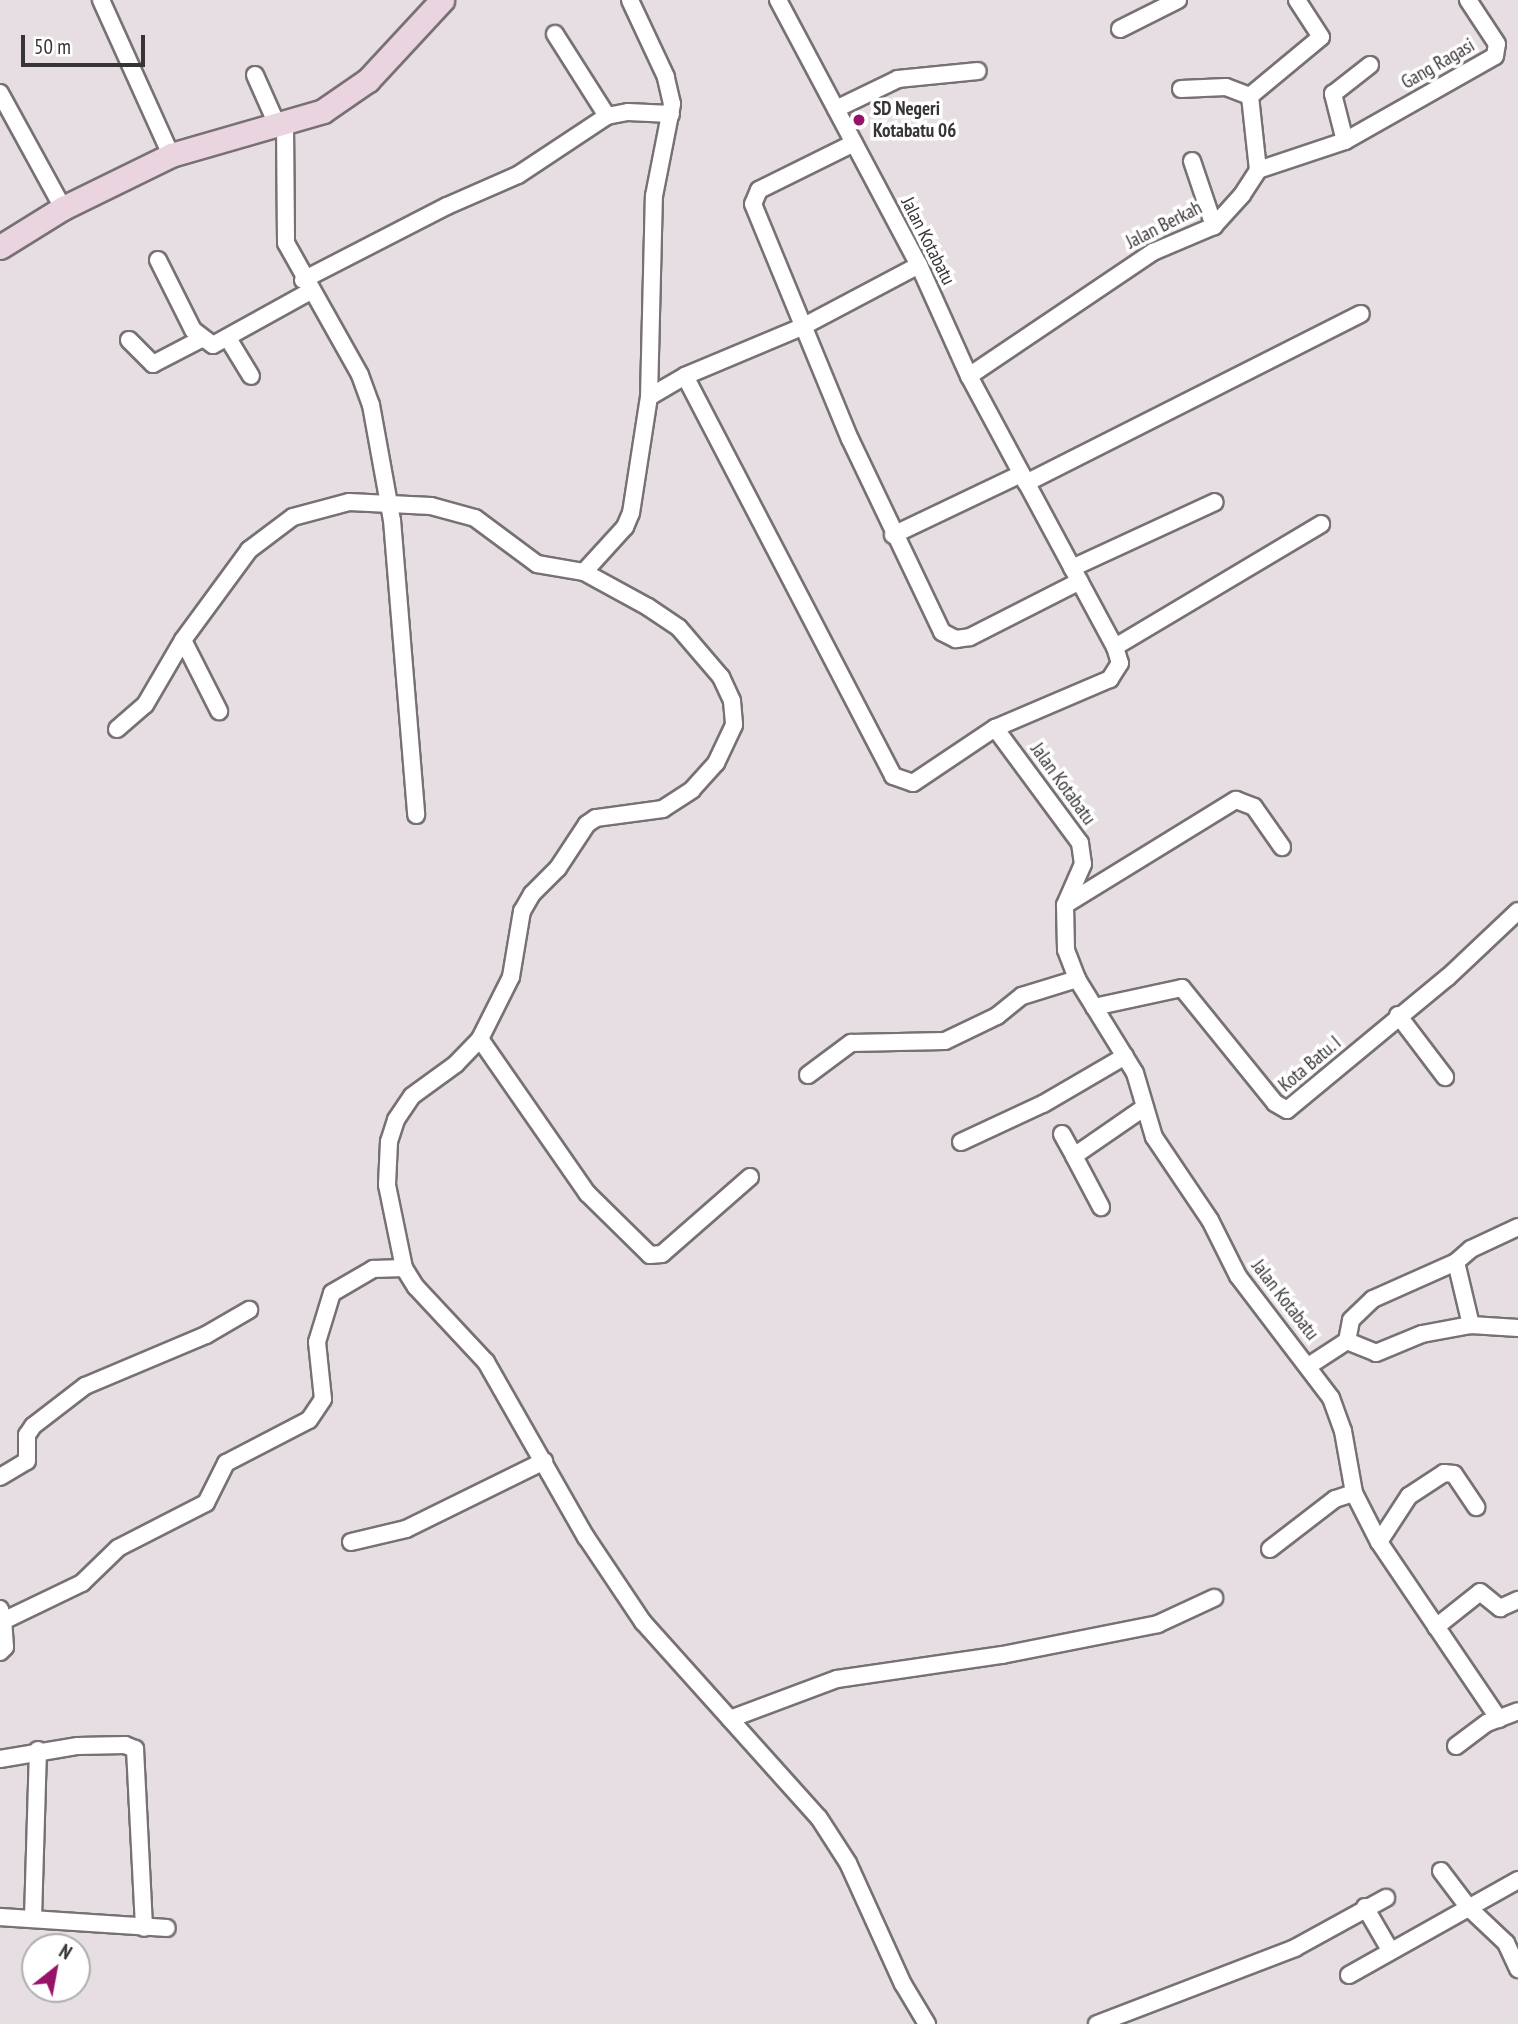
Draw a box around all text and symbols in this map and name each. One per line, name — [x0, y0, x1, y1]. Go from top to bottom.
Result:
scale bar — [24, 21, 149, 65]
text: 50 m — [34, 33, 71, 60]
street label: Gang Ragasi — [1397, 34, 1479, 94]
place label: SD Negeri Kotabatu 06 — [873, 98, 956, 142]
marker: SD Negeri Kotabatu 06 — [851, 112, 867, 128]
street label: Jalan Kotabatu — [896, 193, 960, 289]
street label: Jalan Berkah — [1122, 196, 1206, 254]
street label: Jalan Kotabatu — [1026, 739, 1100, 829]
street label: Kota Batu. I — [1274, 1031, 1346, 1097]
street label: Jalan Kotabatu — [1247, 1255, 1323, 1345]
north arrow — [21, 1933, 91, 2003]
text: N — [55, 1939, 76, 1965]

